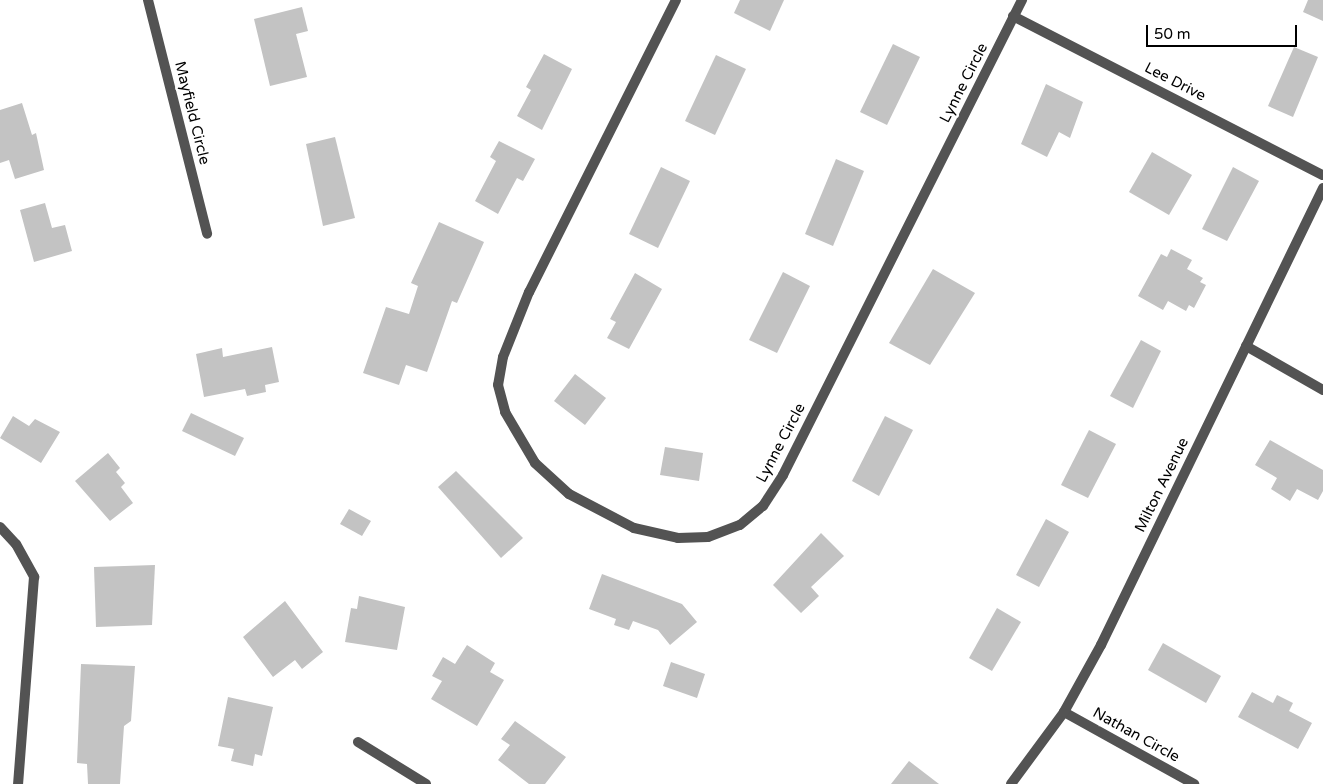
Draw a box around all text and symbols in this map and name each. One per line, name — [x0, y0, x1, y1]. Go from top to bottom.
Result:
scale bar — [1148, 15, 1299, 47]
text: 50 m — [1154, 25, 1191, 43]
street label: Lynne Circle — [936, 40, 992, 126]
street label: Mayfield Circle — [170, 59, 214, 167]
street label: Lee Drive — [1141, 59, 1209, 105]
street label: Lynne Circle — [753, 400, 809, 486]
street label: Milton Avenue — [1131, 435, 1193, 535]
street label: Nathan Circle — [1089, 704, 1183, 766]

